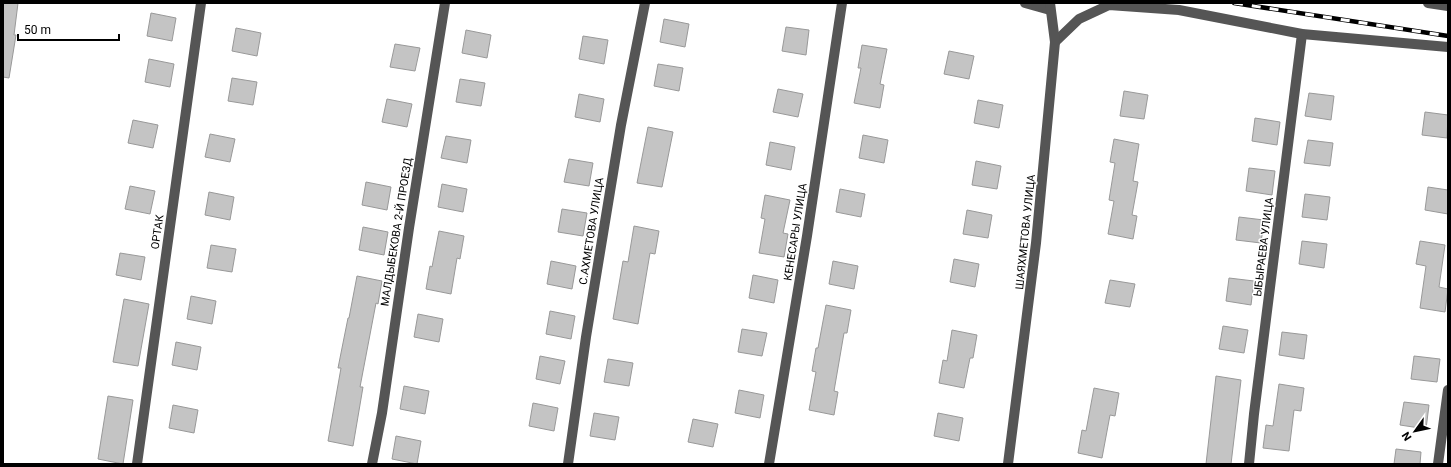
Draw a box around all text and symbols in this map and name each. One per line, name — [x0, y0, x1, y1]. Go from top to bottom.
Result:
scale bar — [18, 16, 119, 42]
text: 50 m — [24, 23, 51, 37]
street label: МАЛДЫБЕКОВА 2-Й ПРОЕЗД — [378, 157, 415, 307]
street label: ШАЯХМЕТОВА УЛИЦА — [1013, 173, 1038, 290]
street label: С.АХМЕТОВА УЛИЦА — [577, 176, 607, 286]
street label: КЕНЕСАРЫ УЛИЦА — [781, 182, 810, 282]
street label: ЫБЫРАЕВА УЛИЦА — [1251, 196, 1276, 297]
street label: ОРТАК — [149, 213, 166, 250]
north arrow — [1395, 411, 1435, 451]
text: N — [1399, 429, 1415, 443]

